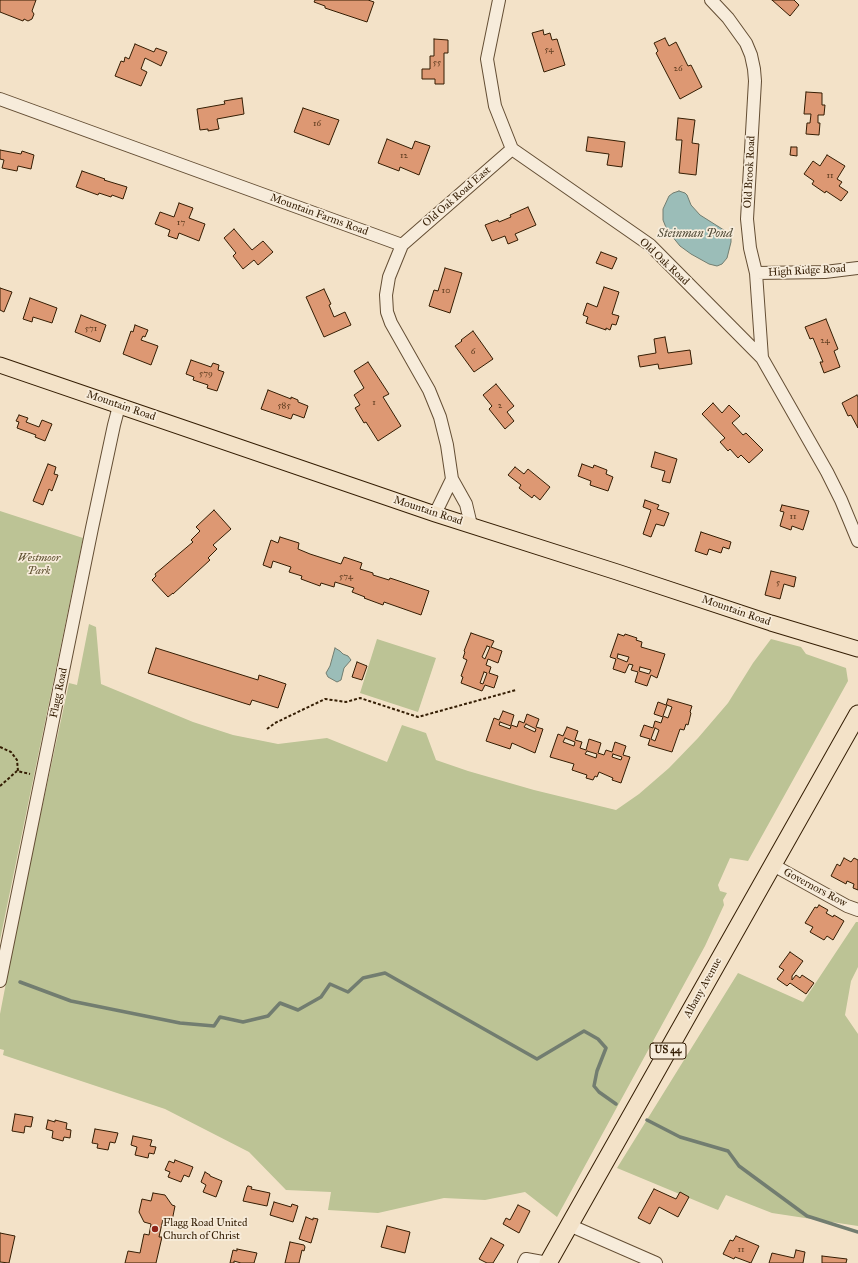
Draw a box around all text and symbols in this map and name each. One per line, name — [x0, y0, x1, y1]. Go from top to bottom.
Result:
house number: 54 — [545, 45, 553, 55]
house number: 55 — [433, 58, 441, 68]
house number: 26 — [673, 64, 683, 74]
house number: 16 — [313, 119, 321, 129]
street label: Old Brook Road — [742, 135, 758, 209]
house number: 12 — [400, 151, 408, 161]
street label: Old Oak Road East — [420, 164, 494, 230]
house number: 11 — [826, 171, 834, 181]
street label: Mountain Farms Road — [268, 191, 370, 239]
house number: 17 — [177, 218, 185, 228]
water label: Steinman Pond — [658, 227, 732, 241]
street label: Old Oak Road — [636, 236, 692, 288]
street label: High Ridge Road — [768, 262, 846, 280]
house number: 10 — [442, 286, 450, 296]
house number: 571 — [85, 324, 97, 334]
house number: 24 — [820, 336, 830, 346]
house number: 6 — [471, 347, 475, 357]
house number: 579 — [199, 369, 213, 379]
street label: Mountain Road — [85, 388, 157, 424]
house number: 1 — [372, 398, 376, 408]
house number: 585 — [277, 401, 291, 411]
house number: 2 — [498, 401, 502, 411]
street label: Mountain Road — [392, 494, 464, 528]
house number: 11 — [789, 512, 797, 522]
park label: Westmoor Park — [18, 551, 60, 577]
house number: 574 — [339, 572, 353, 582]
house number: 5 — [776, 578, 780, 588]
street label: Mountain Road — [700, 593, 772, 629]
street label: Flagg Road — [47, 667, 71, 719]
street label: Governors Row — [781, 866, 849, 910]
street label: Albany Avenue — [681, 956, 725, 1020]
road number: US 44 — [650, 1043, 686, 1059]
place label: Flagg Road United Church of Christ — [163, 1216, 248, 1242]
marker: Flagg Road United Church of Christ — [150, 1224, 160, 1234]
house number: 11 — [737, 1245, 745, 1255]

